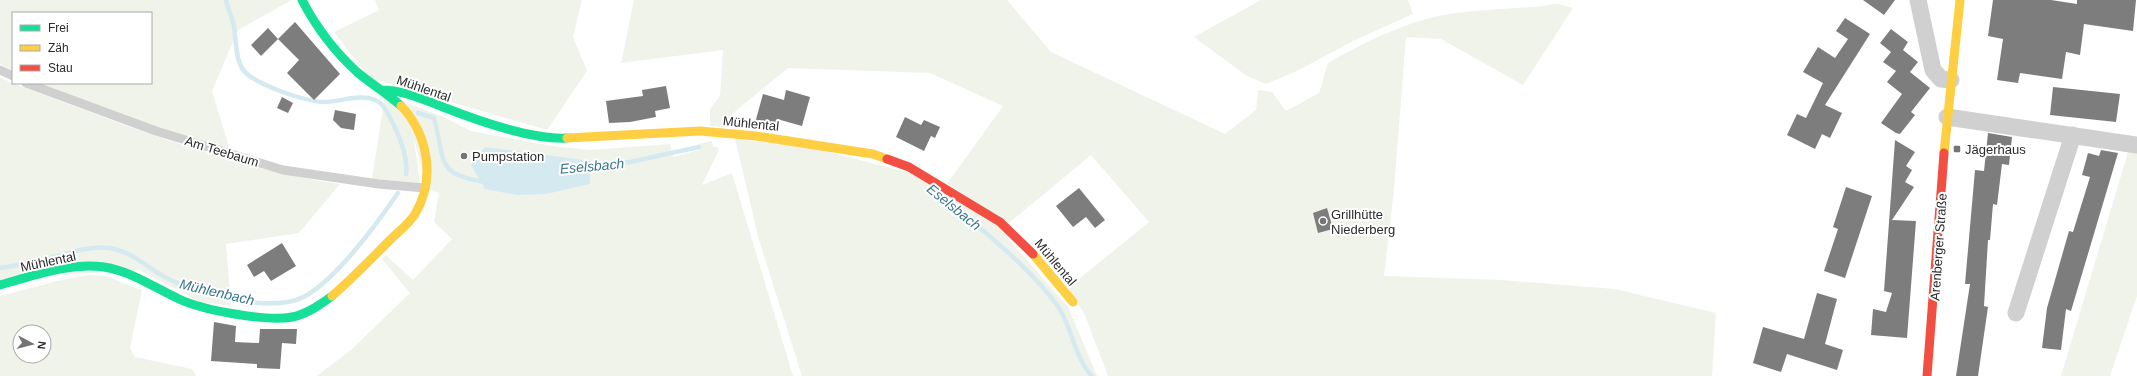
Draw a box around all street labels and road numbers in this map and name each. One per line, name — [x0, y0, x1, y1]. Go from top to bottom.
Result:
street label: Mühlental — [395, 72, 453, 105]
street label: Mühlental — [722, 113, 780, 134]
street label: Am Teebaum — [183, 133, 261, 170]
street label: Arenberger Straße — [1927, 193, 1950, 301]
street label: Mühlental — [1032, 236, 1080, 289]
street label: Mühlental — [19, 248, 77, 275]

